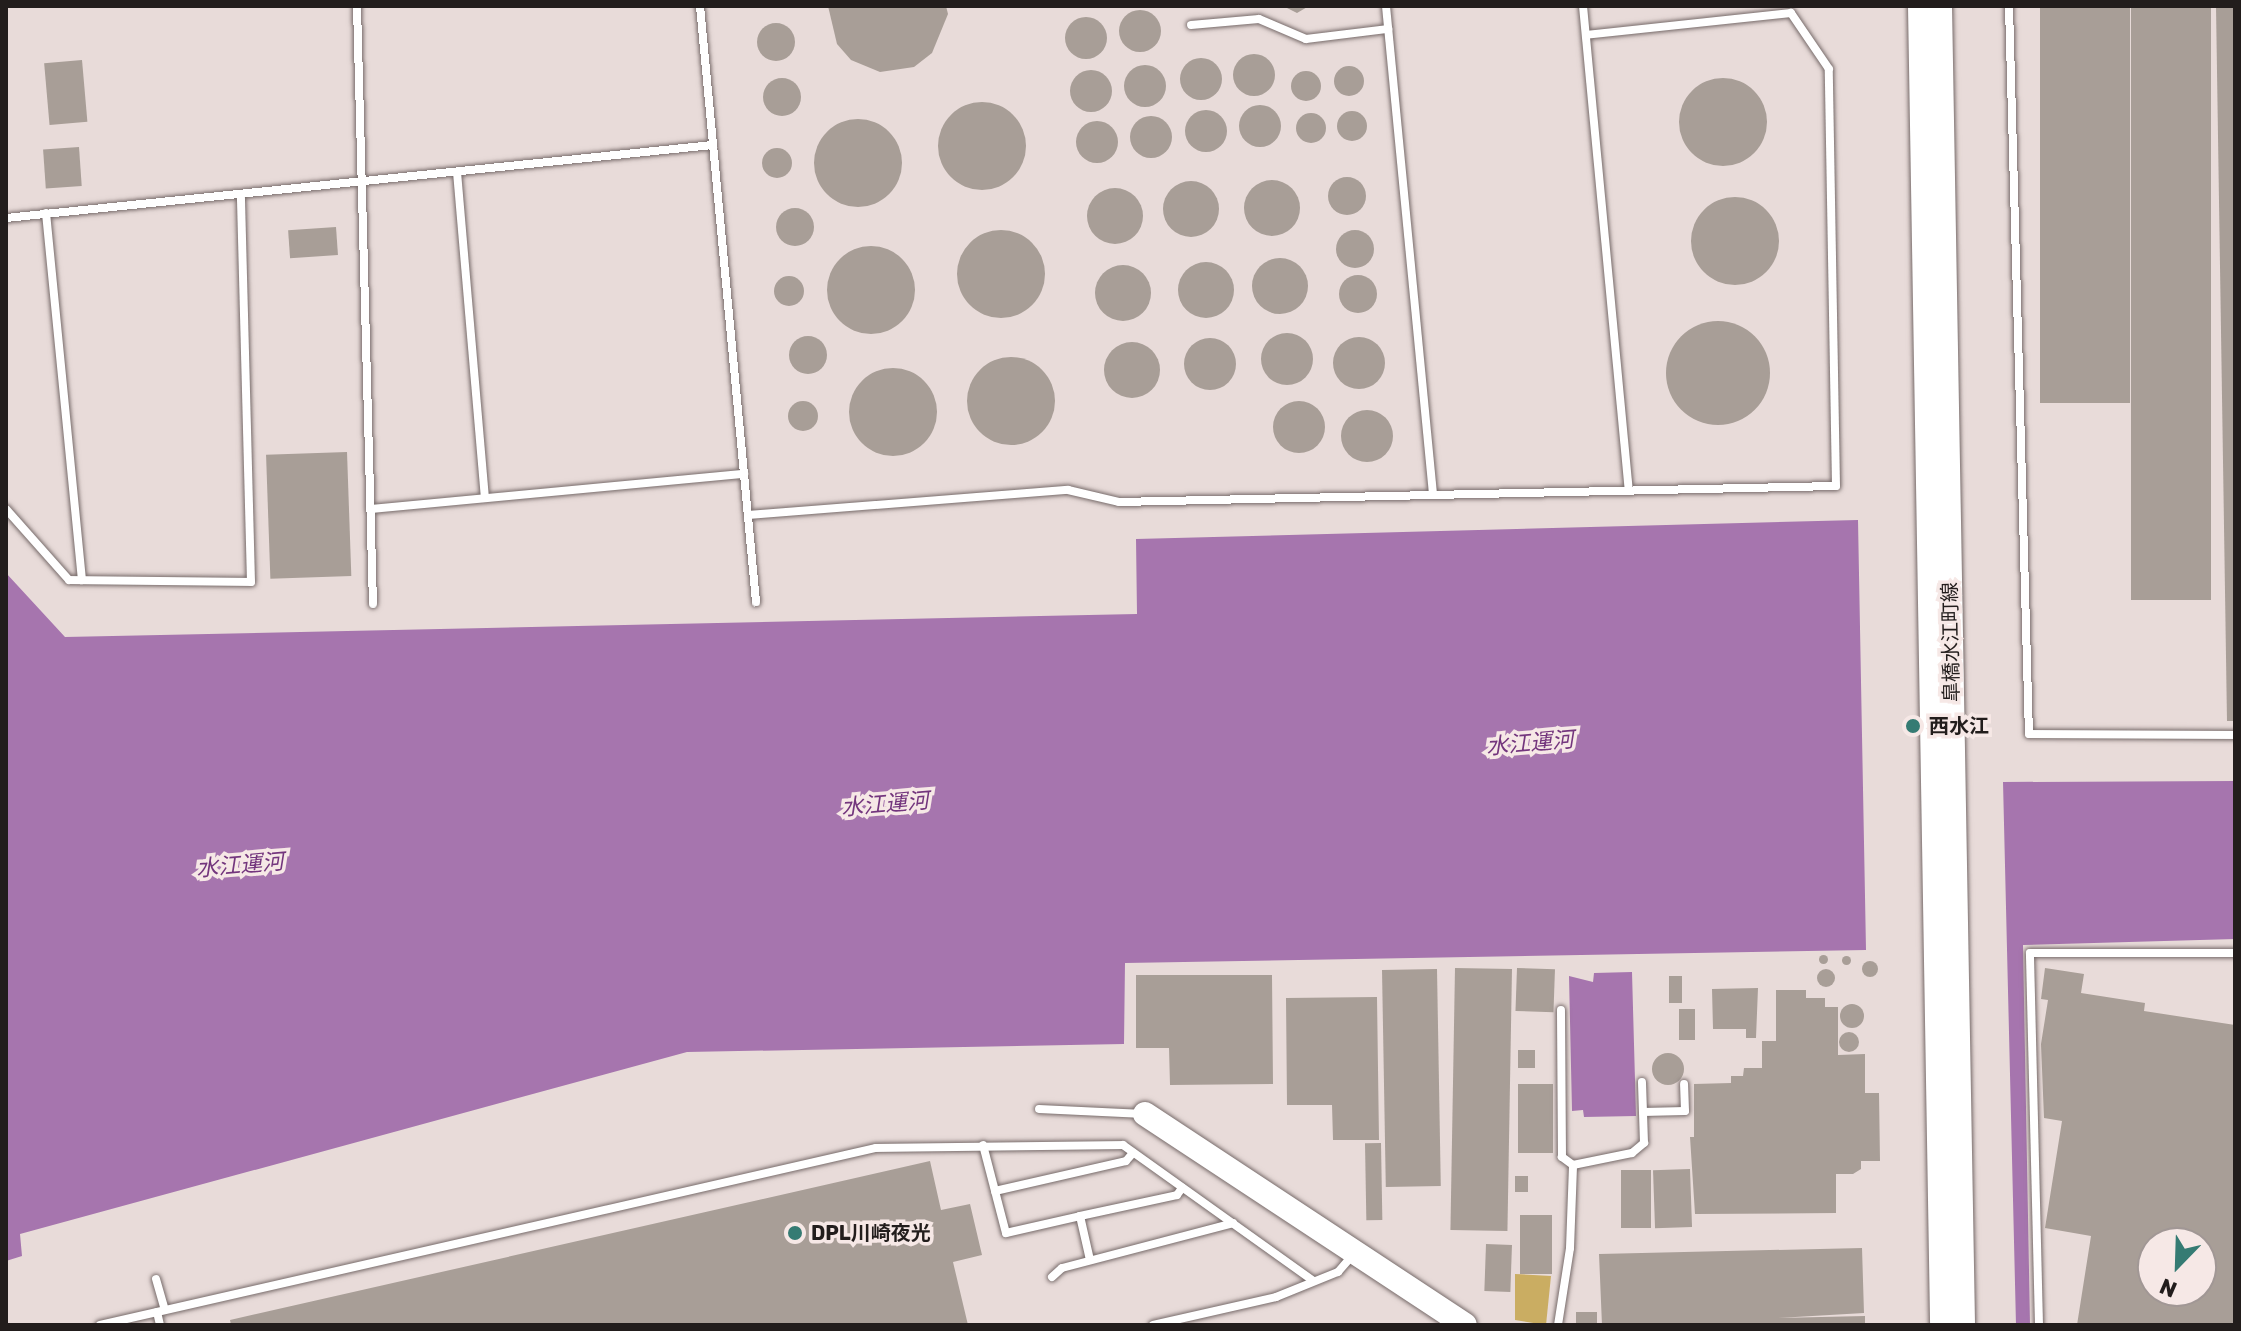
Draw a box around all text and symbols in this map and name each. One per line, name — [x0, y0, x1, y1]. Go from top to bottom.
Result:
street label: 皐橋水江町線 — [1938, 582, 1964, 702]
place label: 西水江 — [1929, 714, 1989, 738]
marker: 西水江 — [1904, 717, 1922, 735]
water label: 水江運河 — [1485, 726, 1575, 760]
water label: 水江運河 — [840, 787, 930, 821]
water label: 水江運河 — [195, 848, 285, 882]
place label: DPL川崎夜光 — [811, 1221, 931, 1245]
marker: DPL川崎夜光 — [786, 1224, 804, 1242]
north arrow — [2137, 1227, 2217, 1307]
text: N — [2156, 1272, 2181, 1303]

